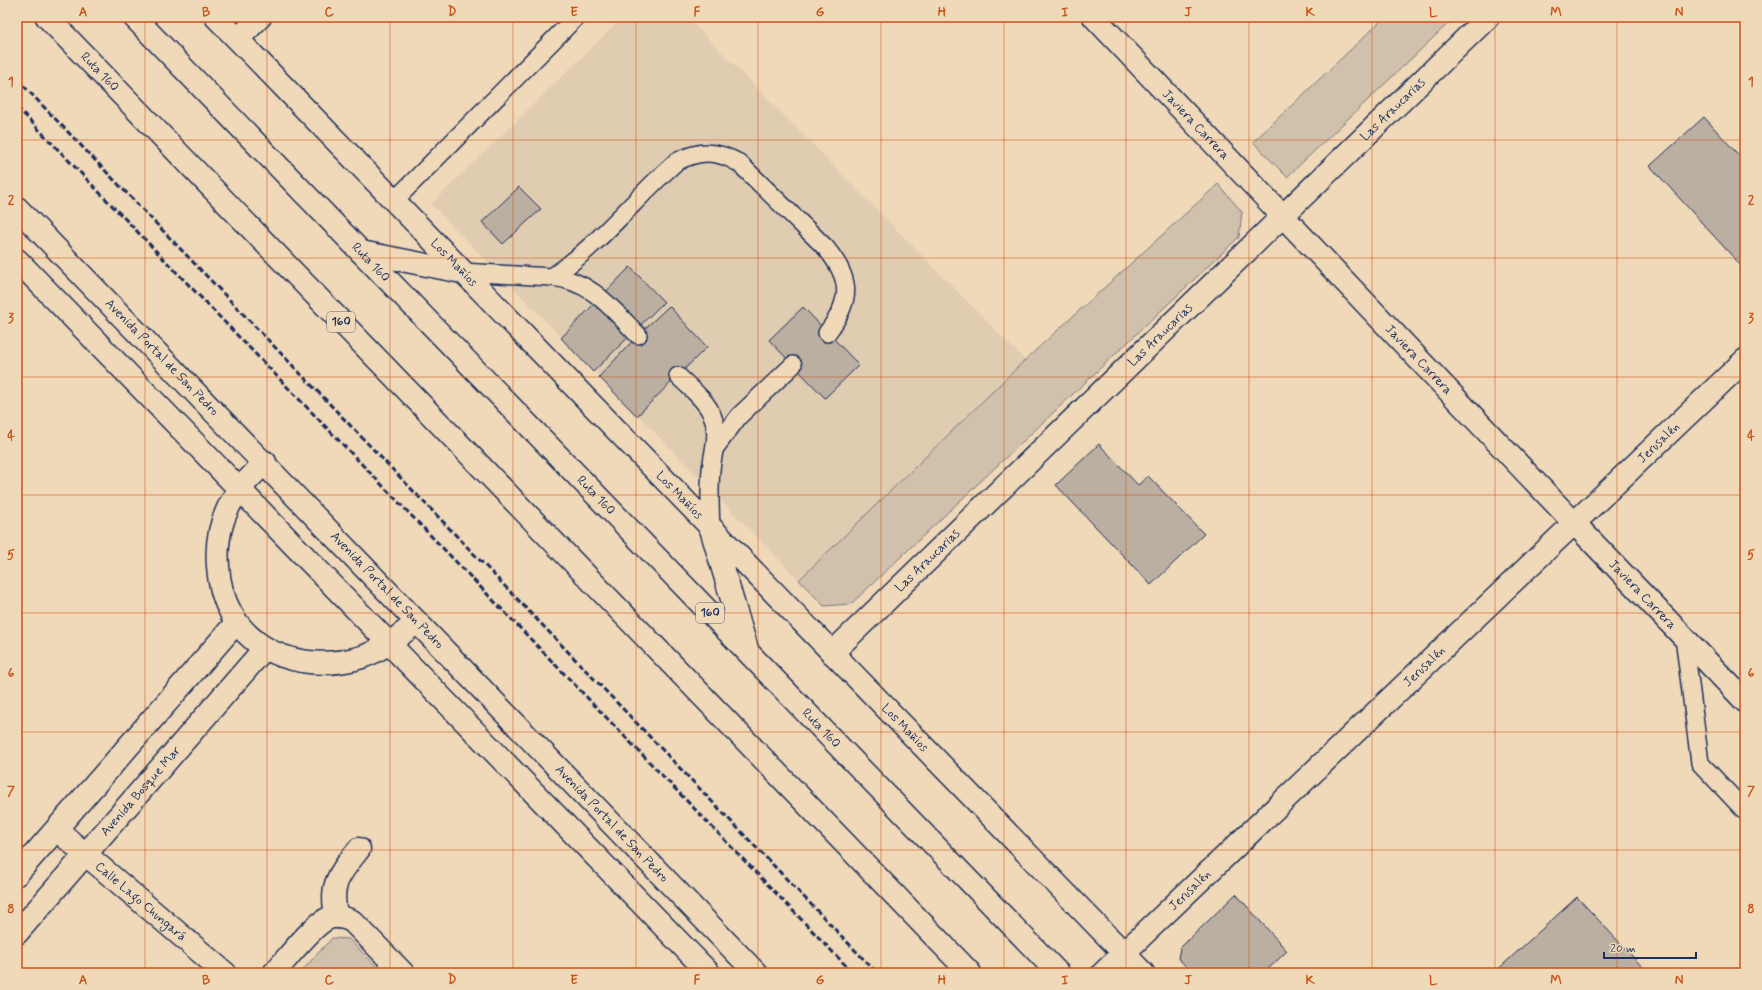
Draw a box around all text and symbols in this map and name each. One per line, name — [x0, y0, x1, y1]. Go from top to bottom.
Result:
text: A — [79, 4, 87, 21]
text: B — [202, 4, 211, 21]
text: C — [324, 4, 334, 21]
text: D — [448, 4, 457, 21]
text: E — [570, 4, 578, 21]
text: F — [694, 4, 701, 21]
text: G — [816, 4, 825, 21]
text: H — [938, 4, 947, 21]
text: I — [1062, 4, 1069, 21]
text: J — [1184, 4, 1192, 21]
text: K — [1305, 4, 1315, 21]
text: L — [1429, 4, 1438, 21]
text: M — [1550, 4, 1562, 21]
text: N — [1675, 4, 1684, 21]
street label: Ruta 160 — [77, 48, 123, 95]
text: 1 — [8, 74, 14, 91]
street label: Las Araucarias — [1357, 74, 1429, 145]
text: 1 — [1748, 74, 1754, 91]
street label: Javiera Carrera — [1159, 86, 1233, 163]
text: 2 — [8, 192, 15, 209]
text: 2 — [1748, 192, 1755, 209]
street label: Los Mañíos — [427, 235, 482, 291]
street label: Ruta 160 — [348, 239, 394, 286]
street label: Avenida Portal de San Pedro — [101, 295, 223, 419]
street label: Las Araucarias — [1124, 299, 1196, 370]
text: 3 — [8, 310, 14, 327]
text: 3 — [1748, 310, 1754, 327]
road number: 160 — [327, 312, 355, 332]
street label: Javiera Carrera — [1381, 321, 1456, 398]
street label: Jerusalén — [1634, 418, 1683, 467]
text: 4 — [7, 428, 15, 445]
text: 4 — [1747, 428, 1755, 445]
street label: Los Mañíos — [652, 467, 707, 523]
street label: Ruta 160 — [573, 472, 619, 519]
street label: Las Araucarias — [891, 525, 964, 596]
street label: Avenida Portal de San Pedro — [327, 528, 448, 652]
text: 5 — [7, 547, 15, 564]
text: 5 — [1747, 547, 1755, 564]
street label: Javiera Carrera — [1605, 556, 1680, 633]
road number: 160 — [696, 603, 724, 623]
street label: Jerusalén — [1399, 642, 1449, 691]
text: 6 — [8, 665, 15, 682]
text: 6 — [1748, 665, 1755, 682]
street label: Los Mañíos — [878, 700, 933, 756]
street label: Ruta 160 — [798, 705, 844, 752]
street label: Avenida Bosque Mar — [96, 742, 185, 840]
street label: Avenida Portal de San Pedro — [551, 761, 672, 886]
text: 7 — [7, 783, 15, 800]
text: 7 — [1747, 783, 1755, 800]
street label: Calle Lago Chungará — [92, 858, 190, 945]
street label: Jerusalén — [1165, 866, 1215, 914]
text: 8 — [7, 901, 15, 918]
text: 8 — [1747, 901, 1755, 918]
scale bar — [1604, 934, 1696, 960]
text: 20 m — [1610, 941, 1636, 957]
text: A — [79, 972, 87, 989]
text: B — [202, 972, 211, 989]
text: C — [324, 972, 334, 989]
text: D — [448, 972, 457, 989]
text: E — [570, 972, 578, 989]
text: F — [694, 972, 701, 989]
text: G — [816, 972, 825, 989]
text: H — [938, 972, 947, 989]
text: I — [1062, 972, 1069, 989]
text: J — [1184, 972, 1192, 989]
text: K — [1305, 972, 1315, 989]
text: L — [1429, 972, 1438, 989]
text: M — [1550, 972, 1562, 989]
text: N — [1675, 972, 1684, 989]

